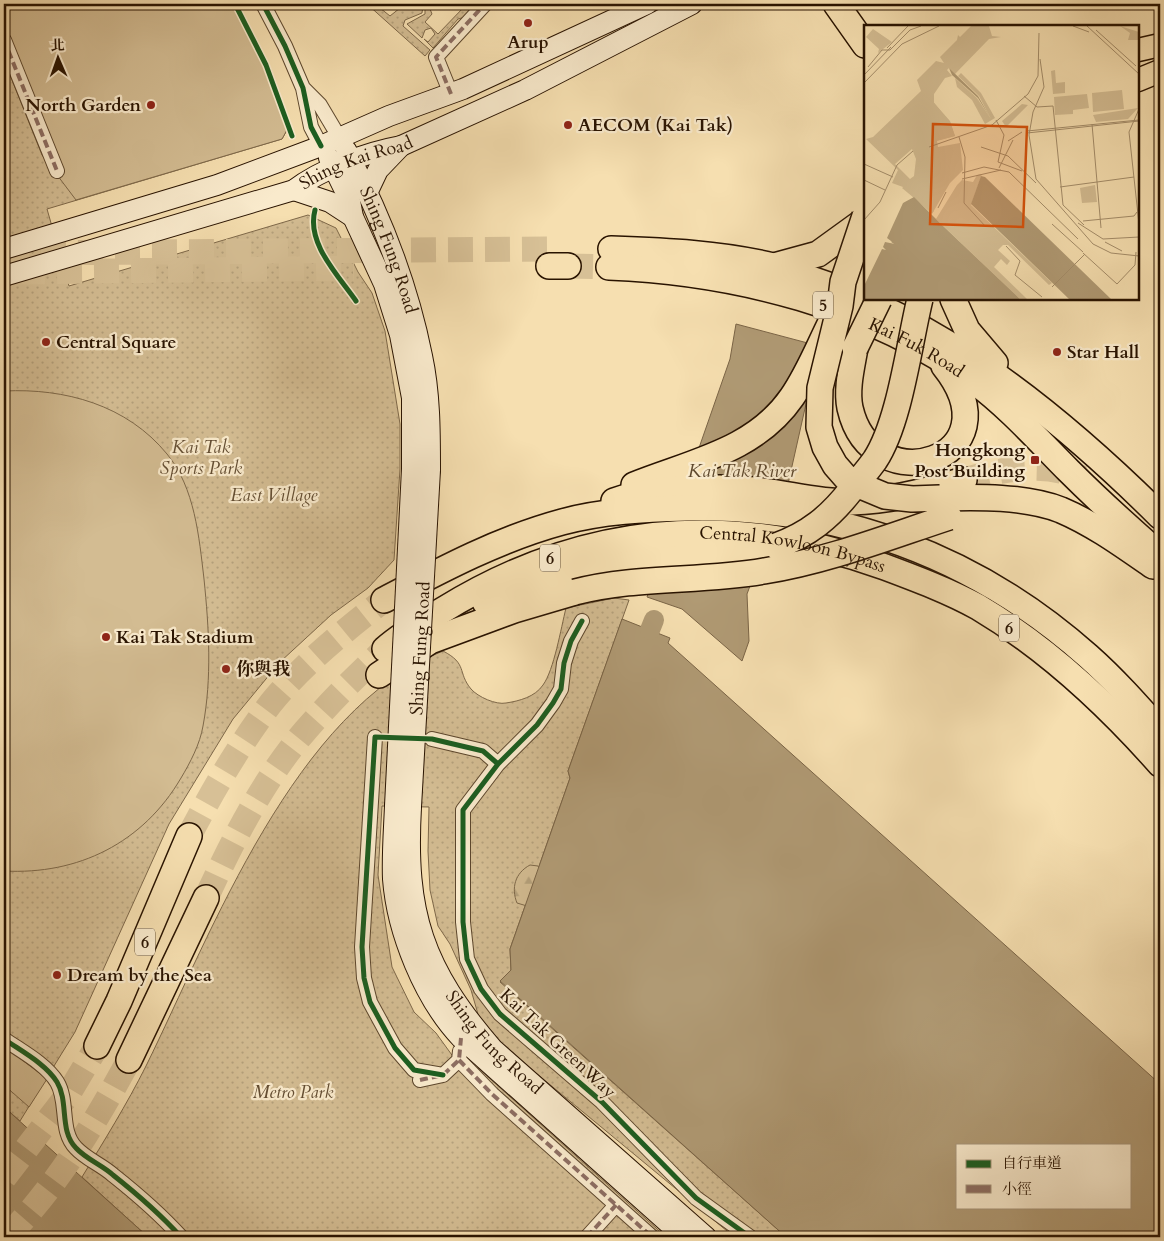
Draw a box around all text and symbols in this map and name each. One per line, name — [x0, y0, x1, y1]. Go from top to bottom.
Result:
marker: Arup — [522, 17, 534, 29]
inset map — [864, 25, 1139, 300]
place label: Arup — [507, 30, 549, 55]
north arrow — [32, 32, 82, 82]
text: 北 — [50, 36, 65, 55]
place label: North Garden — [25, 93, 141, 118]
marker: North Garden — [145, 99, 157, 111]
place label: AECOM (Kai Tak) — [578, 113, 733, 138]
marker: AECOM (Kai Tak) — [562, 119, 574, 131]
street label: Shing Kai Road — [294, 130, 418, 196]
street label: Shing Fung Road — [353, 182, 424, 317]
road number: 5 — [813, 292, 833, 318]
street label: Kai Fuk Road — [865, 312, 969, 384]
place label: Central Square — [56, 330, 177, 355]
marker: Central Square — [40, 336, 52, 348]
place label: Star Hall — [1067, 340, 1139, 365]
marker: Star Hall — [1051, 346, 1063, 358]
park label: Kai Tak Sports Park — [160, 435, 242, 481]
place label: Hongkong Post Building — [914, 438, 1025, 484]
marker: Hongkong Post Building — [1029, 454, 1041, 466]
water label: Kai Tak River — [688, 458, 797, 484]
park label: East Village — [231, 483, 319, 508]
street label: Central Kowloon Bypass — [699, 521, 889, 579]
road number: 6 — [540, 544, 560, 572]
street label: Shing Fung Road — [404, 580, 437, 716]
road number: 6 — [999, 614, 1019, 641]
place label: Kai Tak Stadium — [116, 625, 254, 650]
marker: Kai Tak Stadium — [100, 631, 112, 643]
place label: 你與我 — [236, 657, 290, 682]
marker: 你與我 — [220, 663, 232, 675]
road number: 6 — [135, 929, 155, 956]
place label: Dream by the Sea — [67, 963, 212, 988]
marker: Dream by the Sea — [51, 969, 63, 981]
street label: Kai Tak GreenWay — [494, 983, 622, 1104]
street label: Shing Fung Road — [439, 986, 548, 1101]
park label: Metro Park — [253, 1080, 333, 1105]
legend — [956, 1144, 1132, 1208]
text: 自行車道 — [1002, 1153, 1062, 1173]
text: 小徑 — [1002, 1179, 1032, 1199]

